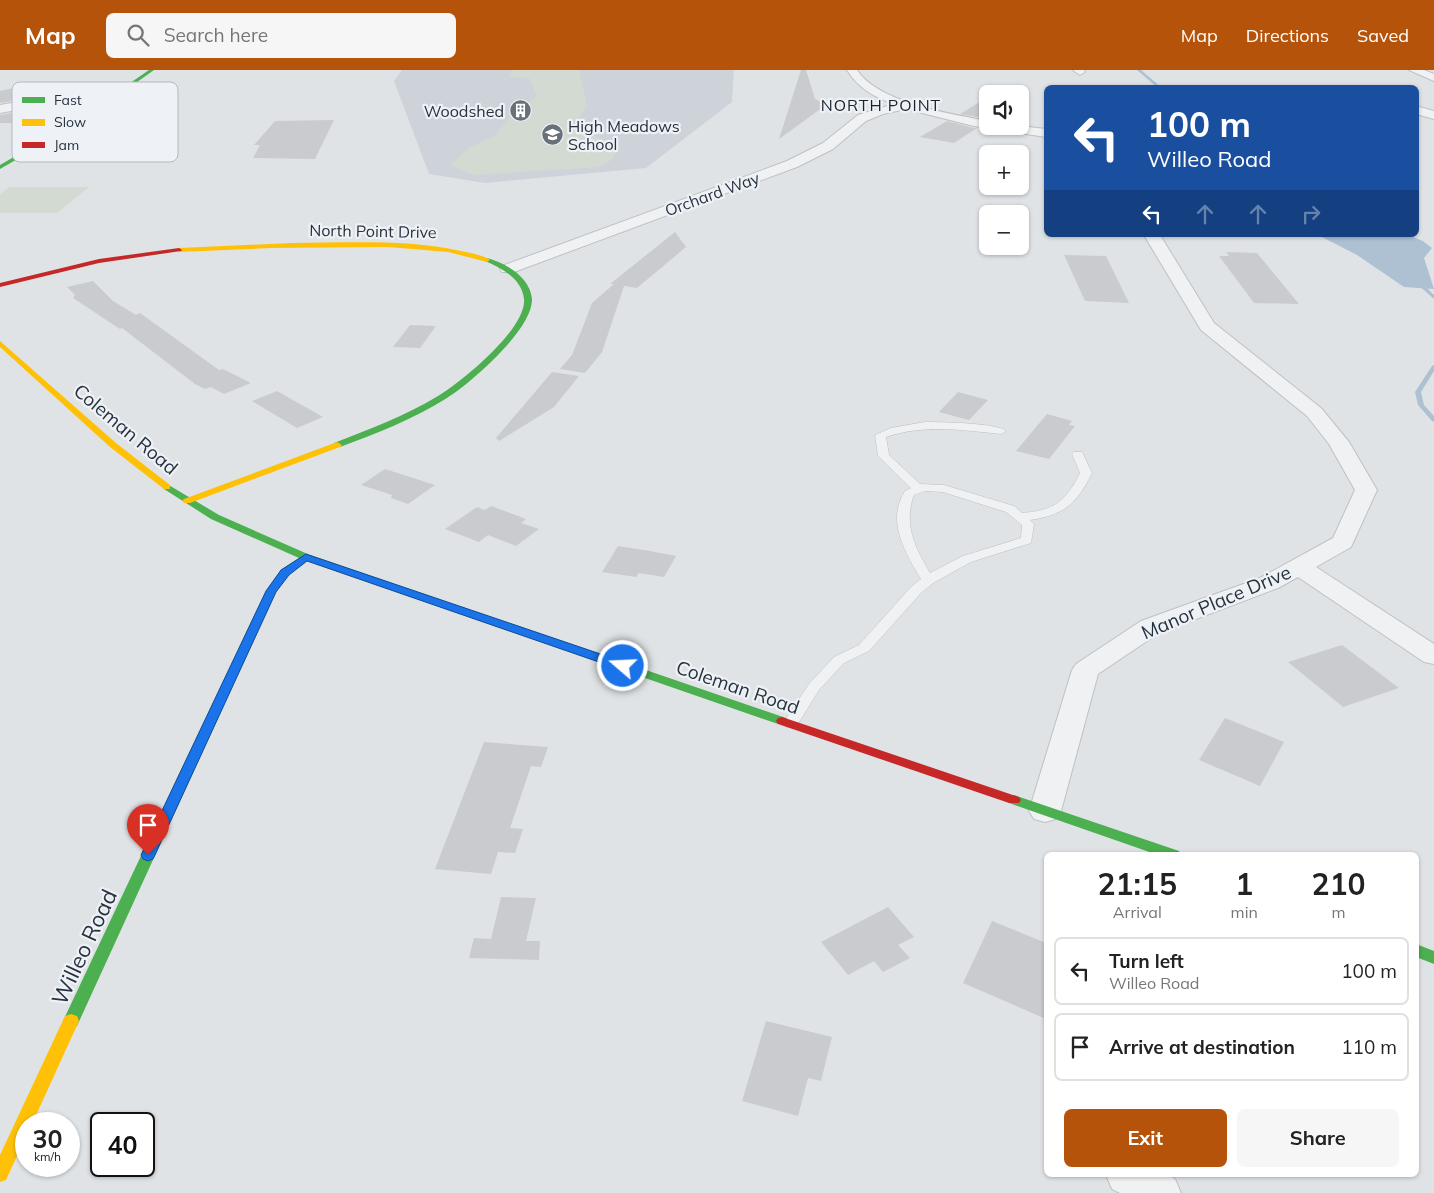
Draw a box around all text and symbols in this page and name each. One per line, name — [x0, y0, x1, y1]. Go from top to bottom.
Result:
search box — [106, 13, 456, 58]
text: Map — [25, 20, 76, 50]
icon: search — [124, 21, 152, 49]
text: Search here — [164, 23, 268, 47]
text: Map — [1181, 24, 1218, 47]
text: Directions — [1246, 24, 1329, 47]
text: Saved — [1357, 24, 1409, 47]
legend — [12, 82, 178, 162]
map controls — [979, 85, 1029, 255]
button: sound — [979, 85, 1029, 135]
text: Fast — [54, 91, 82, 109]
district label: NORTH POINT — [821, 95, 941, 115]
building icon: Woodshed — [508, 99, 532, 123]
place label: Woodshed — [424, 101, 504, 121]
text: 100 m — [1147, 102, 1251, 146]
icon: left — [1064, 105, 1129, 170]
text: Slow — [54, 113, 86, 131]
place label: High Meadows School — [568, 116, 680, 154]
school or university icon: High Meadows School — [540, 123, 564, 147]
text: Jam — [54, 136, 79, 154]
button: + — [979, 145, 1029, 195]
text: Willeo Road — [1147, 145, 1271, 173]
street label: Orchard Way — [662, 167, 763, 220]
icon: left — [1138, 200, 1166, 228]
icon: ahead — [1191, 200, 1219, 228]
icon: ahead — [1244, 200, 1272, 228]
icon: right — [1297, 200, 1325, 228]
button: − — [979, 205, 1029, 255]
street label: North Point Drive — [309, 220, 437, 242]
street label: Coleman Road — [69, 378, 183, 480]
street label: Manor Place Drive — [1138, 560, 1294, 644]
position arrow — [596, 639, 648, 691]
street label: Coleman Road — [673, 655, 803, 719]
pin — [127, 804, 169, 855]
icon: arrive — [134, 811, 162, 839]
text: 21:15 — [1098, 865, 1177, 903]
text: 1 — [1235, 865, 1253, 903]
text: 210 — [1311, 865, 1365, 903]
street label: Willeo Road — [45, 885, 123, 1009]
text: Arrival — [1113, 902, 1162, 922]
text: min — [1231, 902, 1258, 922]
text: m — [1331, 902, 1345, 922]
text: Turn left — [1109, 949, 1184, 973]
icon: left — [1066, 957, 1094, 985]
text: 100 m — [1341, 959, 1397, 983]
text: Willeo Road — [1109, 973, 1199, 993]
icon: arrive — [1066, 1033, 1094, 1061]
text: Arrive at destination — [1109, 1035, 1295, 1059]
text: 110 m — [1341, 1035, 1397, 1059]
button: Exit — [1064, 1109, 1227, 1167]
button: Share — [1237, 1109, 1399, 1167]
speed limit sign: 40 — [90, 1112, 155, 1177]
text: 30 — [32, 1123, 63, 1154]
text: km/h — [34, 1149, 61, 1164]

